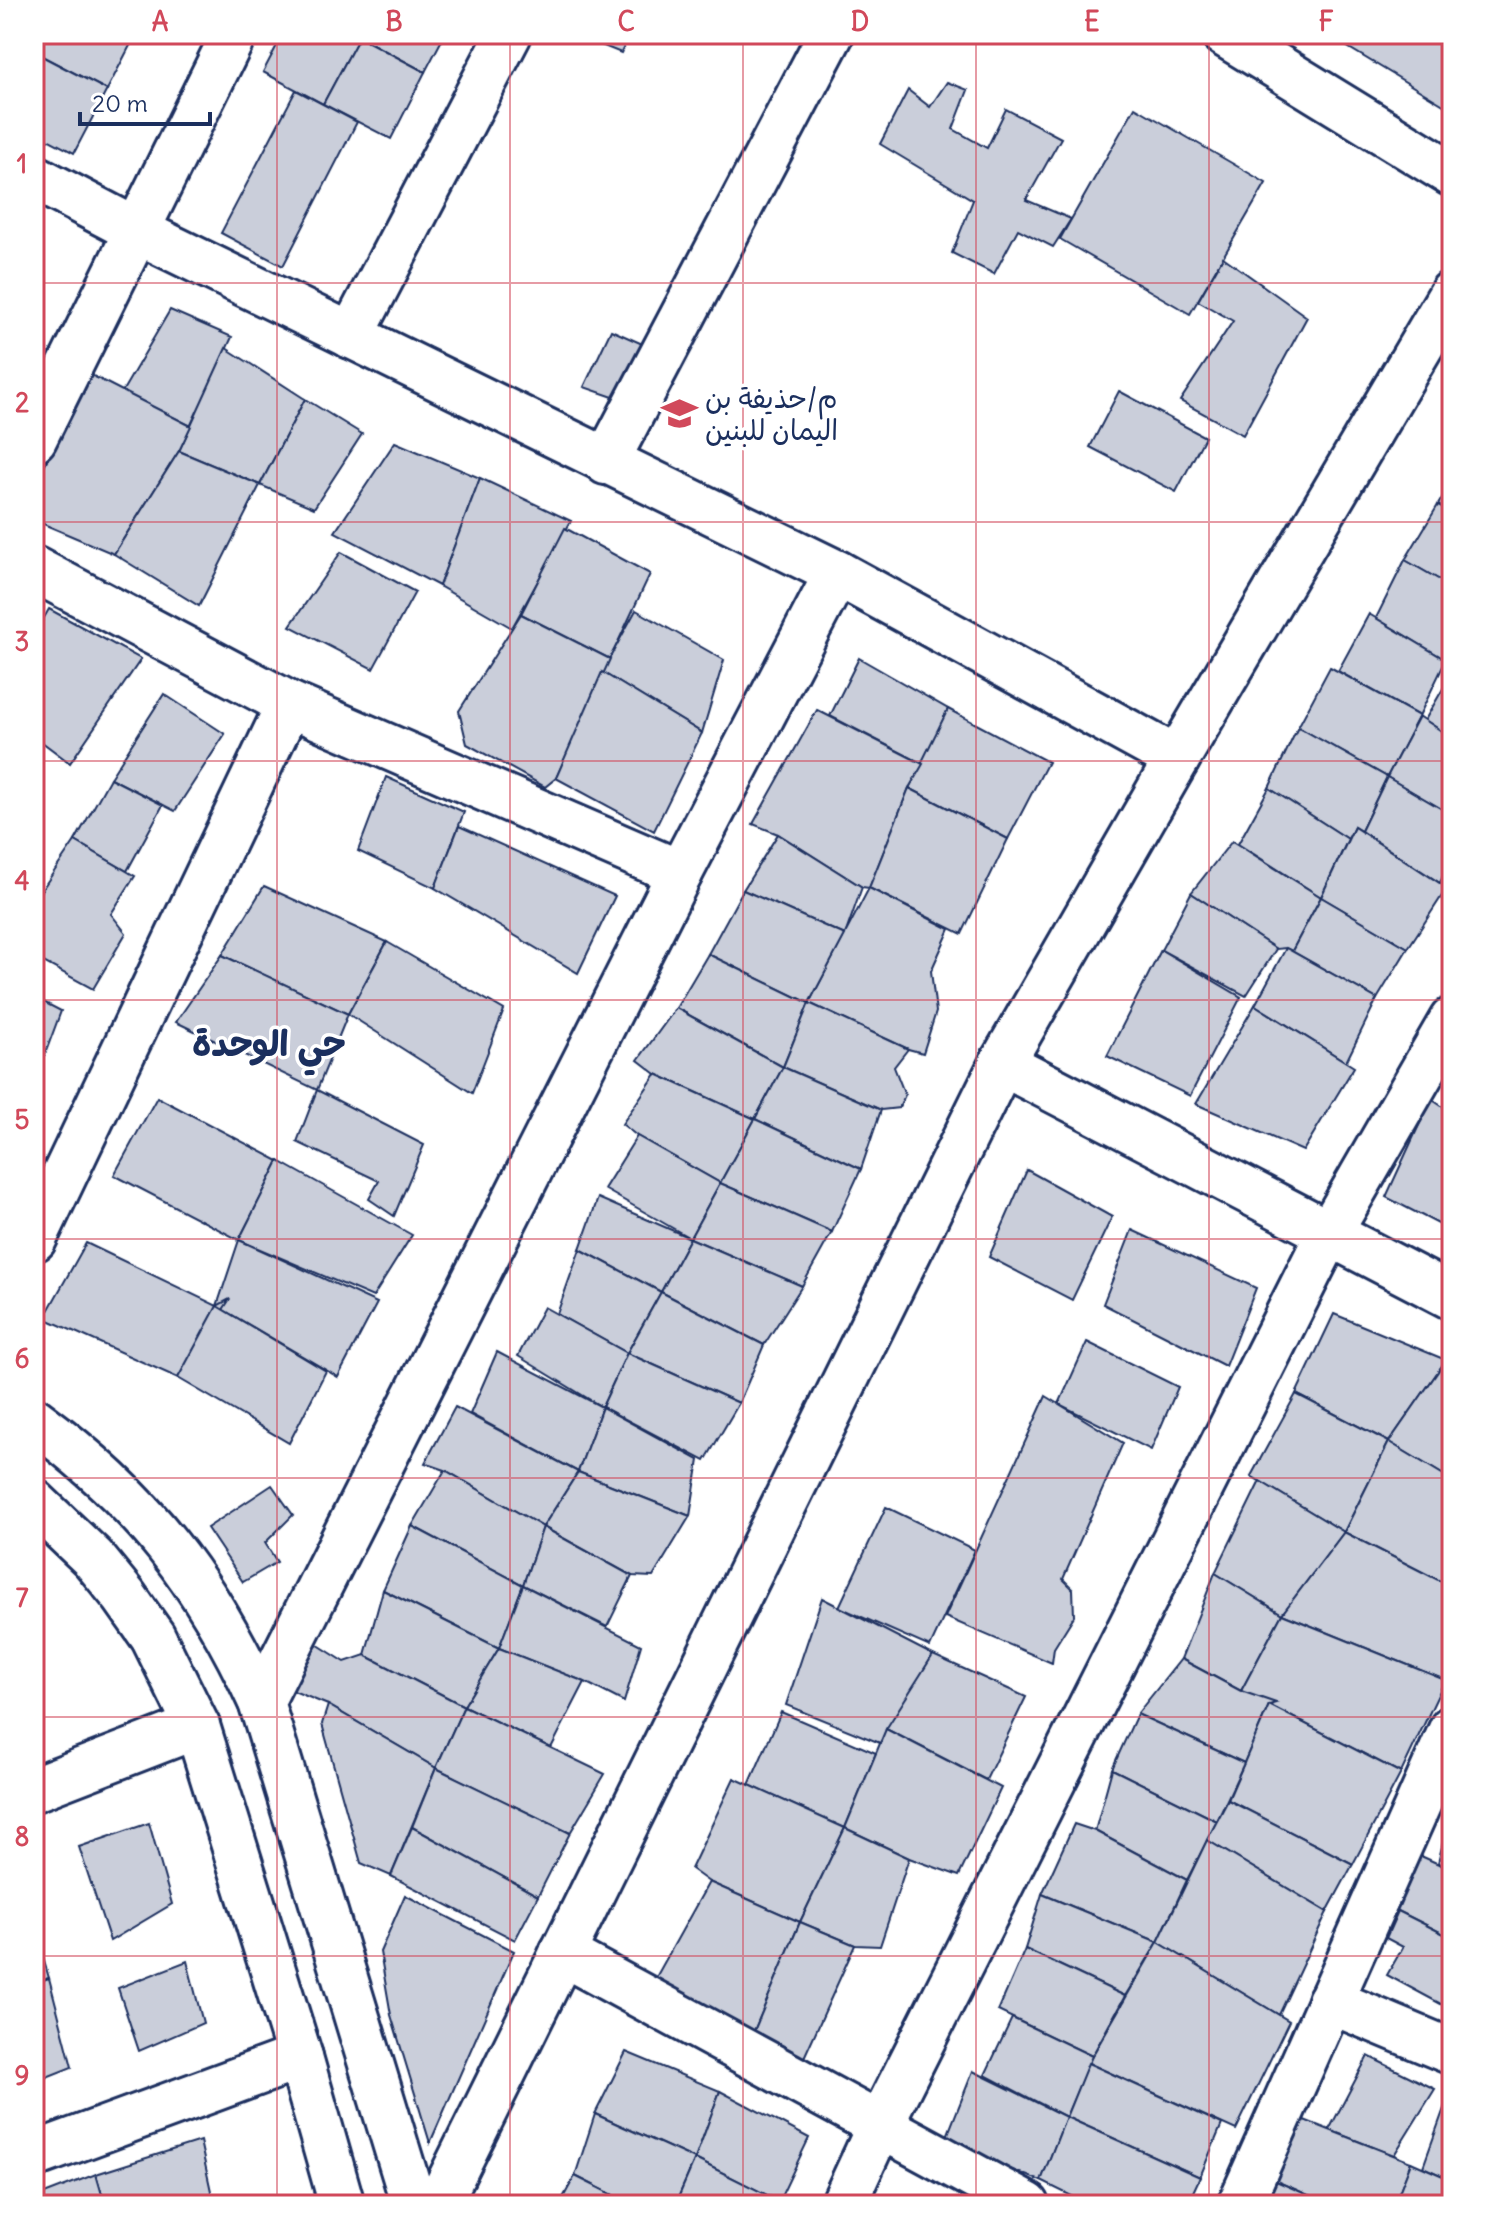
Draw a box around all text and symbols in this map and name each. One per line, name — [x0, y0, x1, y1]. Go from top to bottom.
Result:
text: A — [152, 5, 169, 38]
text: B — [385, 5, 403, 38]
text: C — [617, 5, 635, 38]
text: D — [851, 5, 869, 38]
text: E — [1084, 5, 1100, 38]
text: F — [1319, 5, 1334, 38]
scale bar — [80, 76, 210, 126]
text: 20 m — [92, 88, 148, 118]
text: 1 — [17, 147, 27, 180]
place label: م/حذيفة بن اليمان للبنين — [705, 380, 838, 448]
text: 2 — [15, 386, 29, 419]
school or university icon: م/حذيفة بن اليمان للبنين — [660, 395, 698, 433]
text: 3 — [15, 625, 29, 658]
text: 4 — [14, 864, 30, 897]
district label: حي الوحدة — [192, 1021, 346, 1076]
text: 5 — [15, 1103, 30, 1136]
text: 6 — [14, 1342, 30, 1375]
text: 7 — [16, 1581, 29, 1614]
text: 8 — [15, 1820, 29, 1853]
text: 9 — [15, 2059, 29, 2092]

